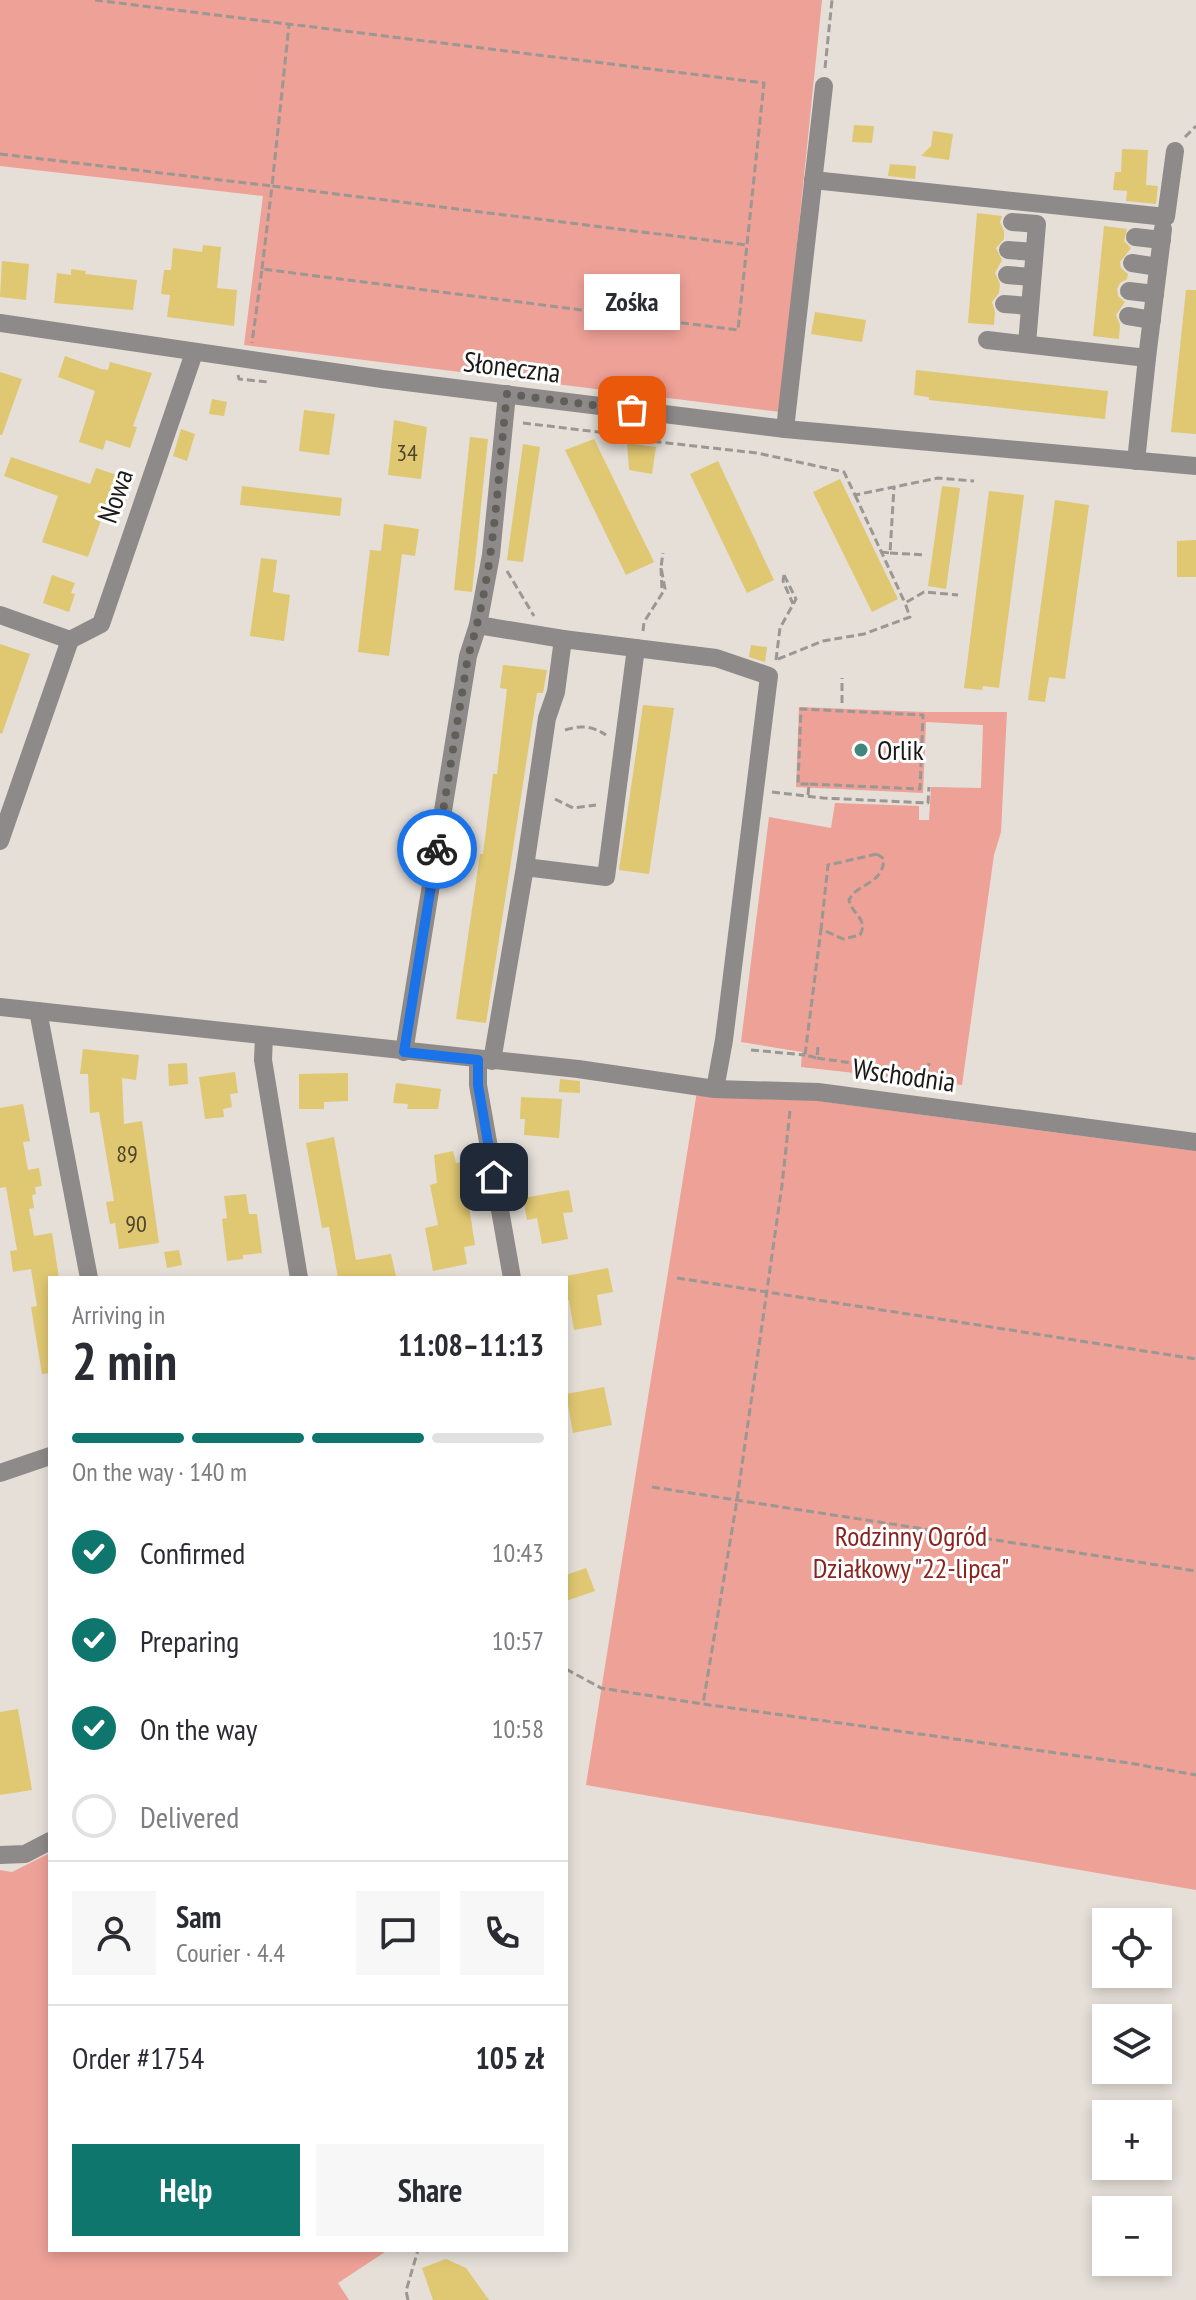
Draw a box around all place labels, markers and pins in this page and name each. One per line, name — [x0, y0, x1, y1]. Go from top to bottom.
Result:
callout: Zośka — [584, 274, 680, 330]
pin — [598, 376, 666, 444]
place label: Orlik — [877, 731, 924, 768]
marker: Orlik — [852, 741, 870, 759]
pin — [460, 1143, 528, 1211]

